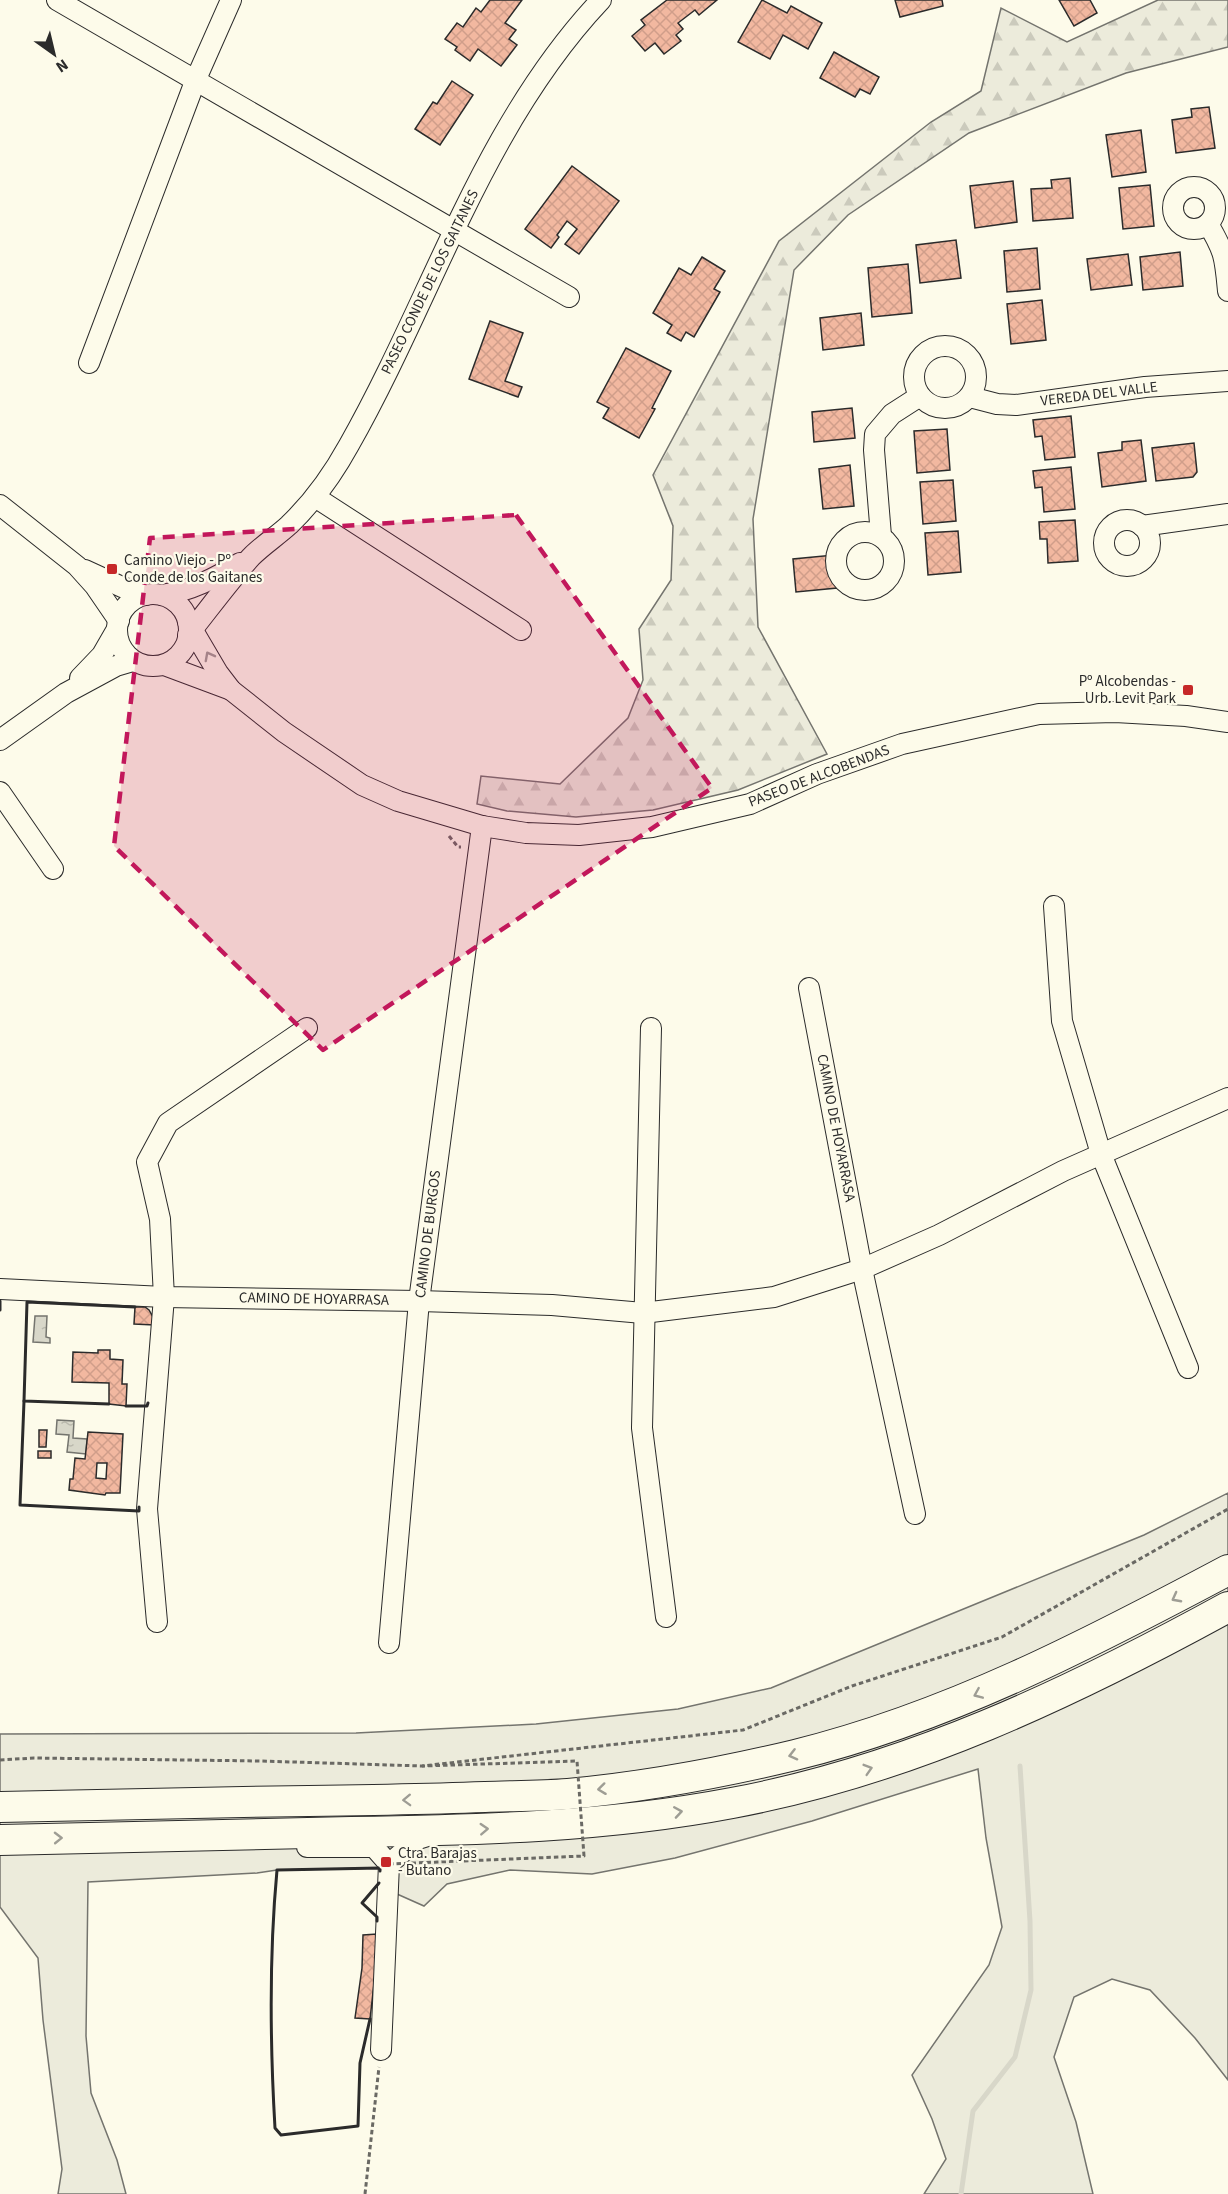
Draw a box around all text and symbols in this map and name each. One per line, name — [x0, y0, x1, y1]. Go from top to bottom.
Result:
north arrow — [24, 24, 84, 84]
text: N — [51, 54, 72, 78]
street label: PASEO CONDE DE LOS GAITANES — [376, 186, 484, 378]
street label: VEREDA DEL VALLE — [1039, 376, 1159, 412]
place label: Camino Viejo - Pº Conde de los Gaitanes — [124, 550, 262, 588]
marker: Camino Viejo - Pº Conde de los Gaitanes — [105, 562, 119, 576]
one-way arrow — [205, 652, 216, 663]
place label: Pº Alcobendas - Urb. Levit Park — [1079, 671, 1177, 709]
marker: Pº Alcobendas - Urb. Levit Park — [1181, 683, 1195, 697]
street label: PASEO DE ALCOBENDAS — [745, 739, 893, 813]
street label: CAMINO DE HOYARRASA — [811, 1052, 861, 1205]
street label: CAMINO DE BURGOS — [410, 1169, 446, 1299]
street label: CAMINO DE HOYARRASA — [239, 1287, 390, 1311]
one-way arrow — [1172, 1591, 1183, 1602]
one-way arrow — [973, 1687, 984, 1699]
one-way arrow — [789, 1748, 799, 1761]
one-way arrow — [862, 1764, 873, 1776]
one-way arrow — [597, 1783, 606, 1795]
one-way arrow — [402, 1794, 411, 1807]
one-way arrow — [673, 1806, 683, 1819]
one-way arrow — [480, 1822, 489, 1835]
one-way arrow — [54, 1832, 63, 1845]
place label: Ctra. Barajas - Butano — [398, 1843, 477, 1881]
marker: Ctra. Barajas - Butano — [379, 1855, 393, 1869]

